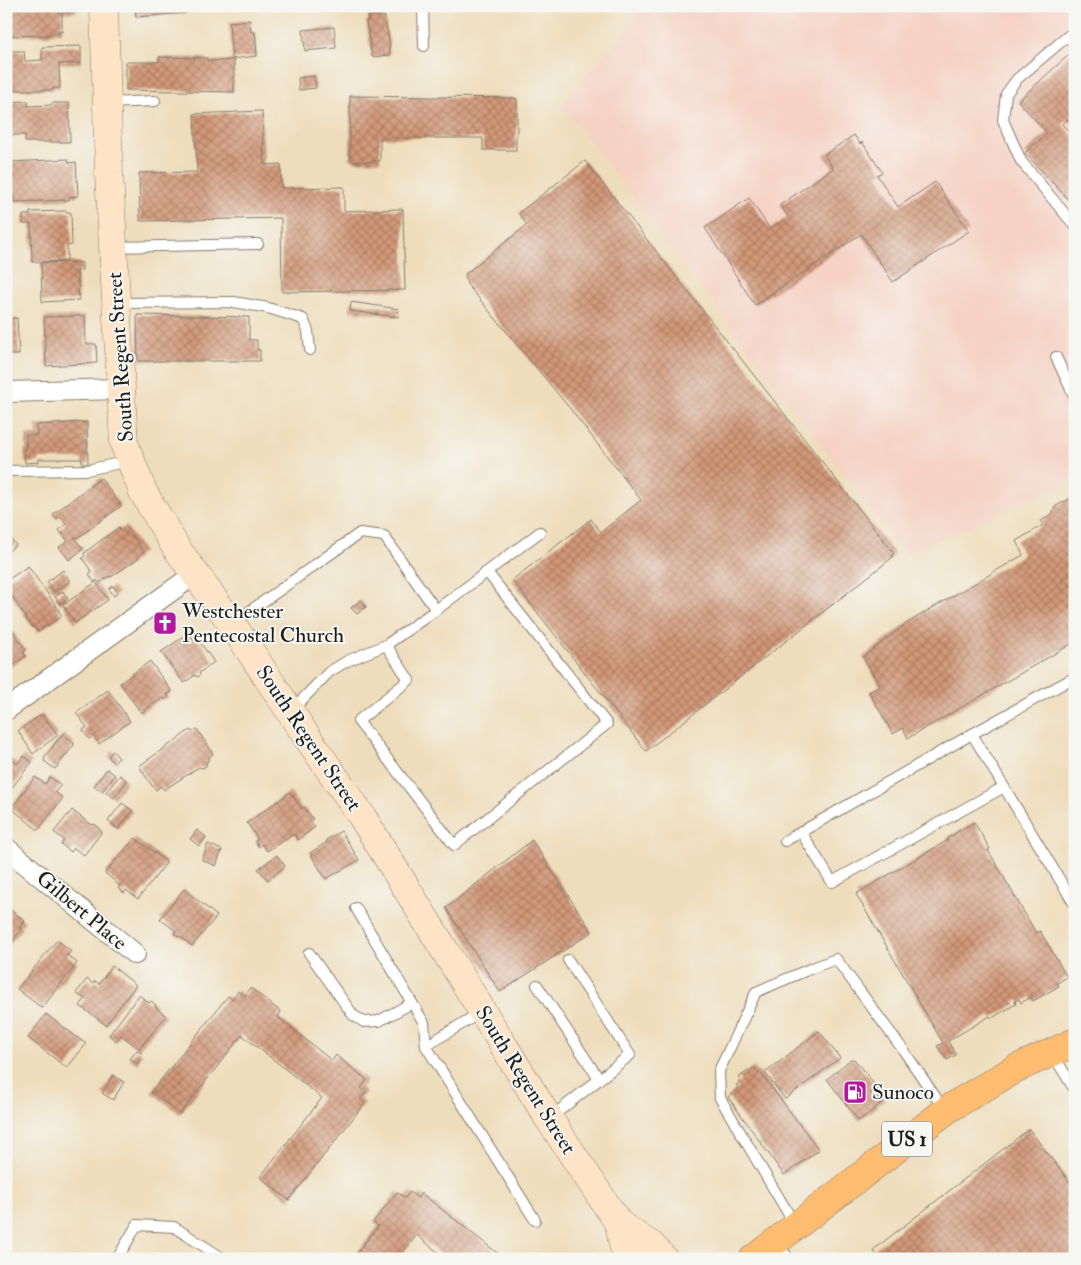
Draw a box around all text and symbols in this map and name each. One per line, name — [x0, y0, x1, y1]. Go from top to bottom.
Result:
street label: South Regent Street — [101, 271, 140, 443]
place label: Westchester Pentecostal Church — [181, 598, 344, 649]
church icon: Westchester Pentecostal Church — [152, 610, 178, 636]
street label: South Regent Street — [250, 660, 367, 817]
street label: Gilbert Place — [31, 865, 133, 956]
street label: South Regent Street — [469, 1001, 582, 1160]
fuel station icon: Sunoco — [842, 1079, 868, 1105]
place label: Sunoco — [872, 1079, 934, 1106]
road number: US 1 — [882, 1122, 932, 1156]

